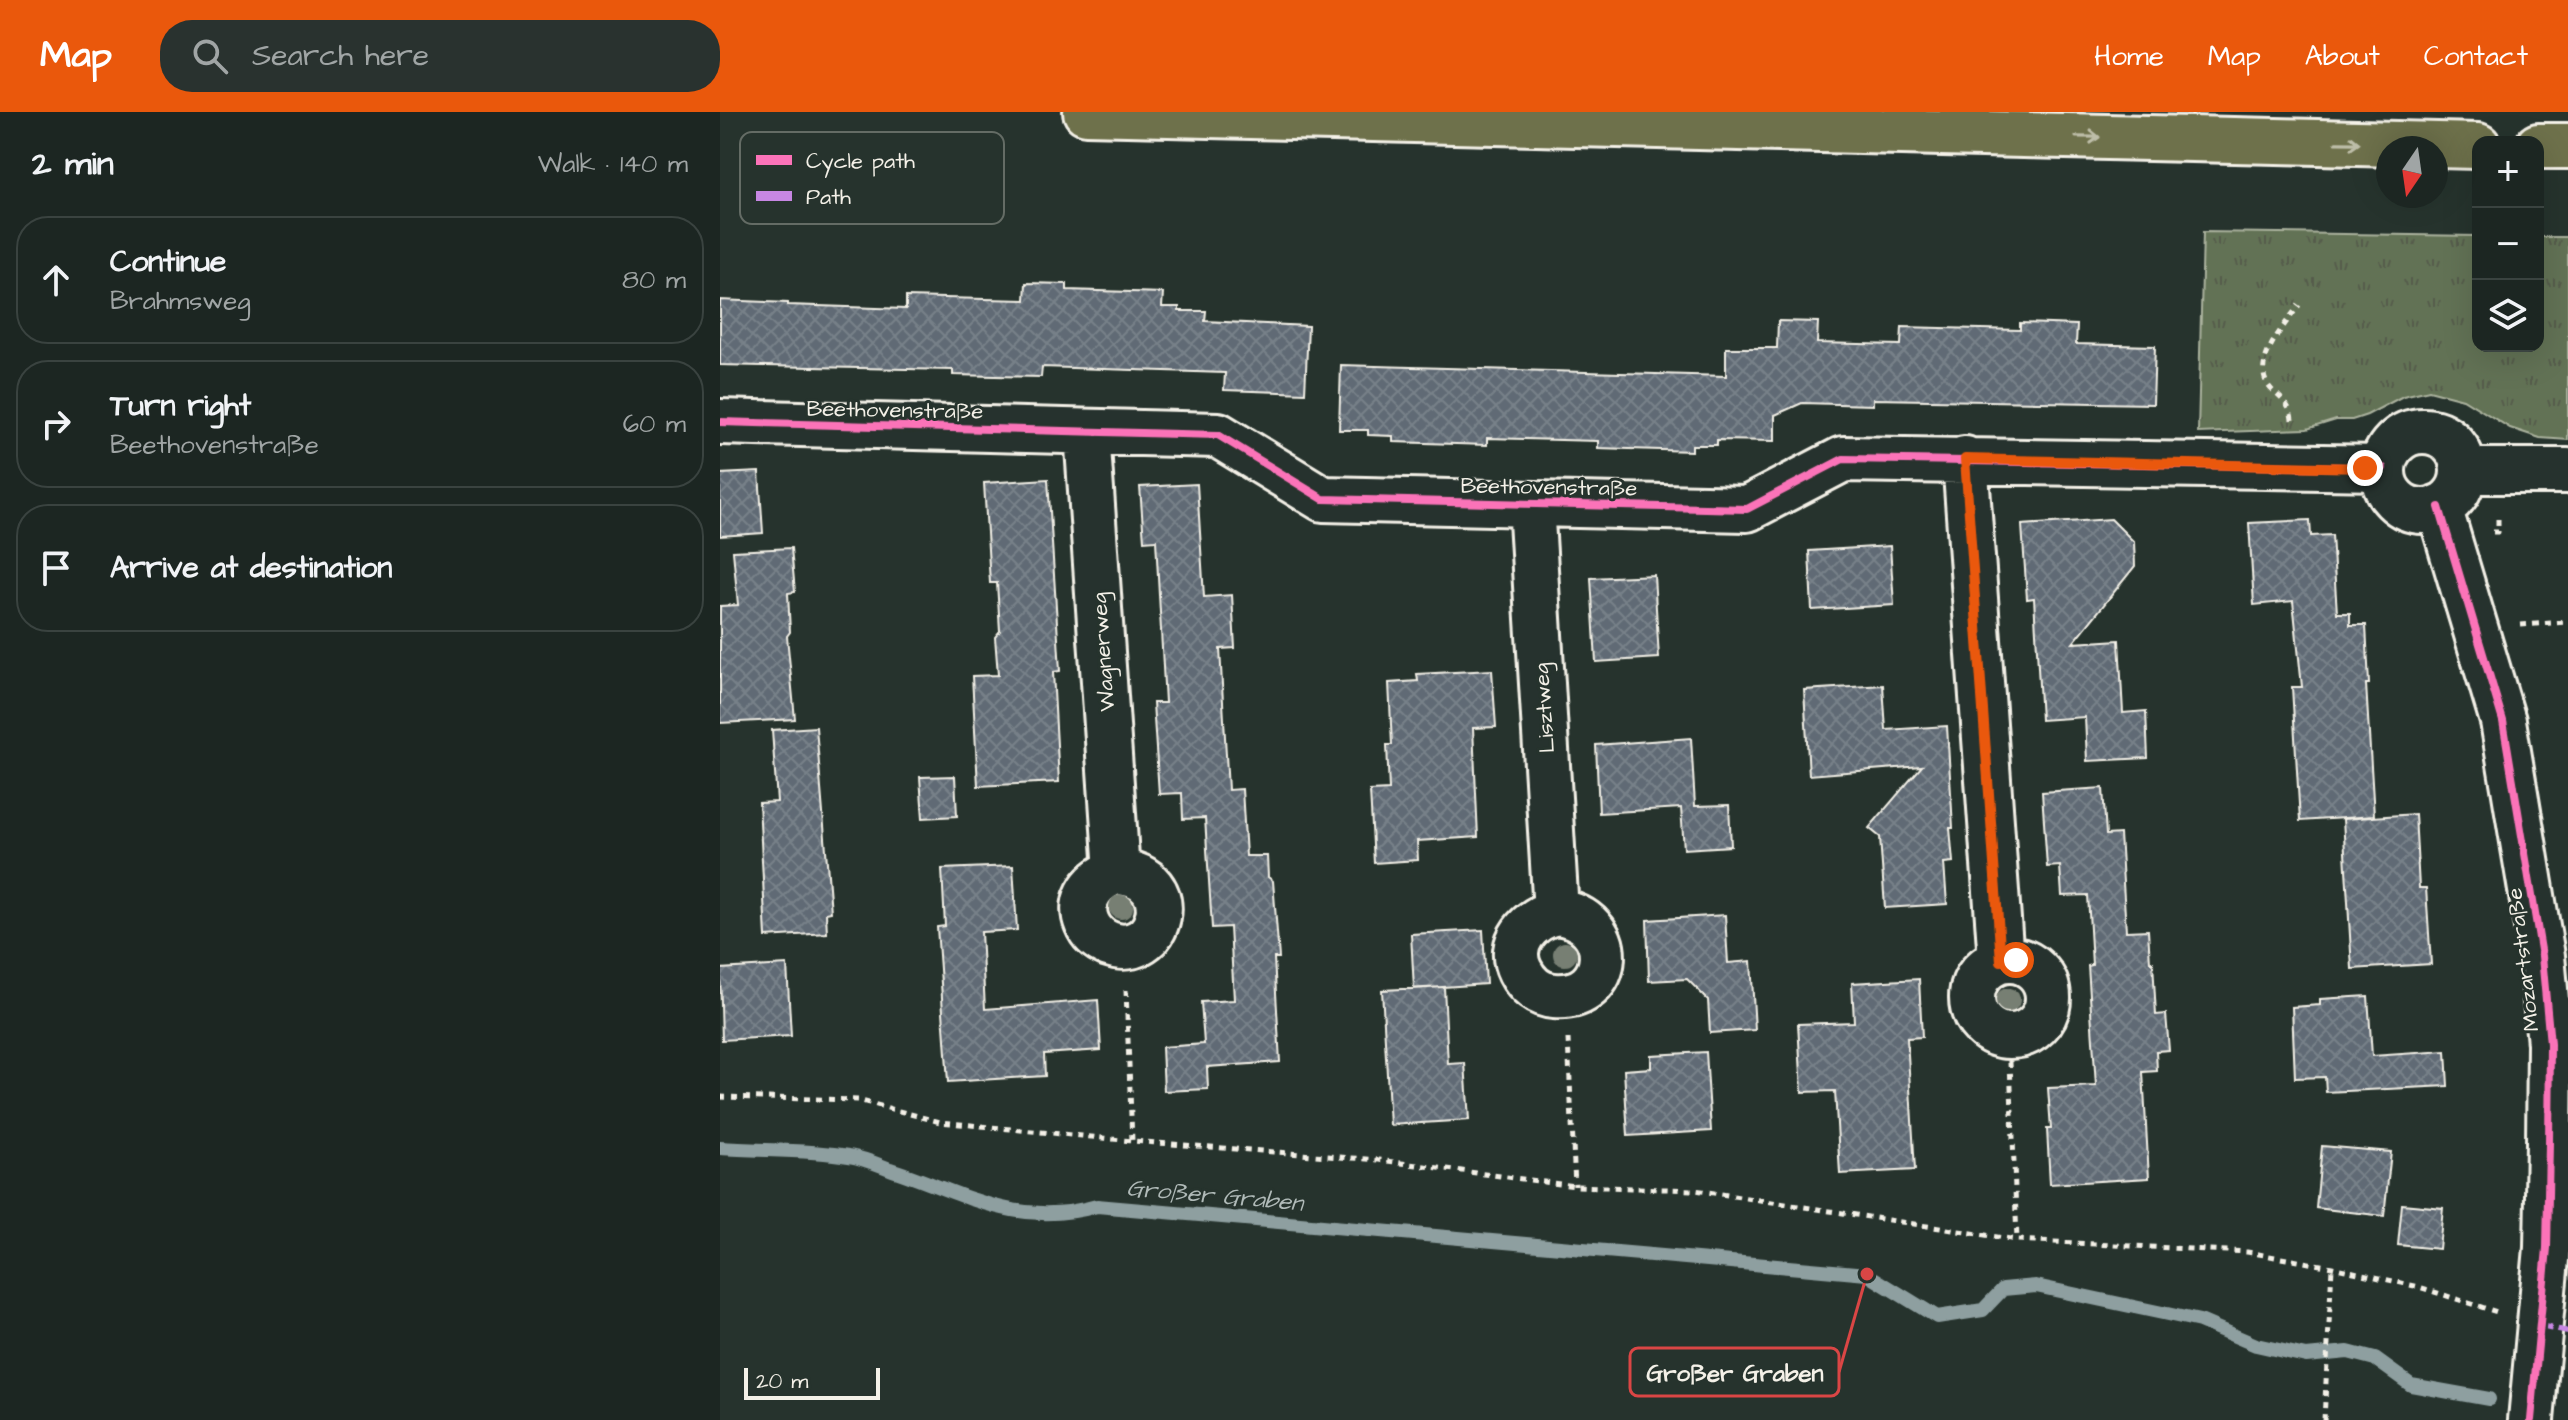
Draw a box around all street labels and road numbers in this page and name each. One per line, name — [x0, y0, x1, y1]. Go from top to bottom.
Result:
street label: Beethovenstraße — [806, 393, 984, 428]
street label: Beethovenstraße — [1460, 470, 1638, 505]
street label: Wagnerweg — [1084, 591, 1124, 712]
street label: Lisztweg — [1526, 662, 1564, 754]
street label: Mozartstraße — [2499, 886, 2548, 1033]

